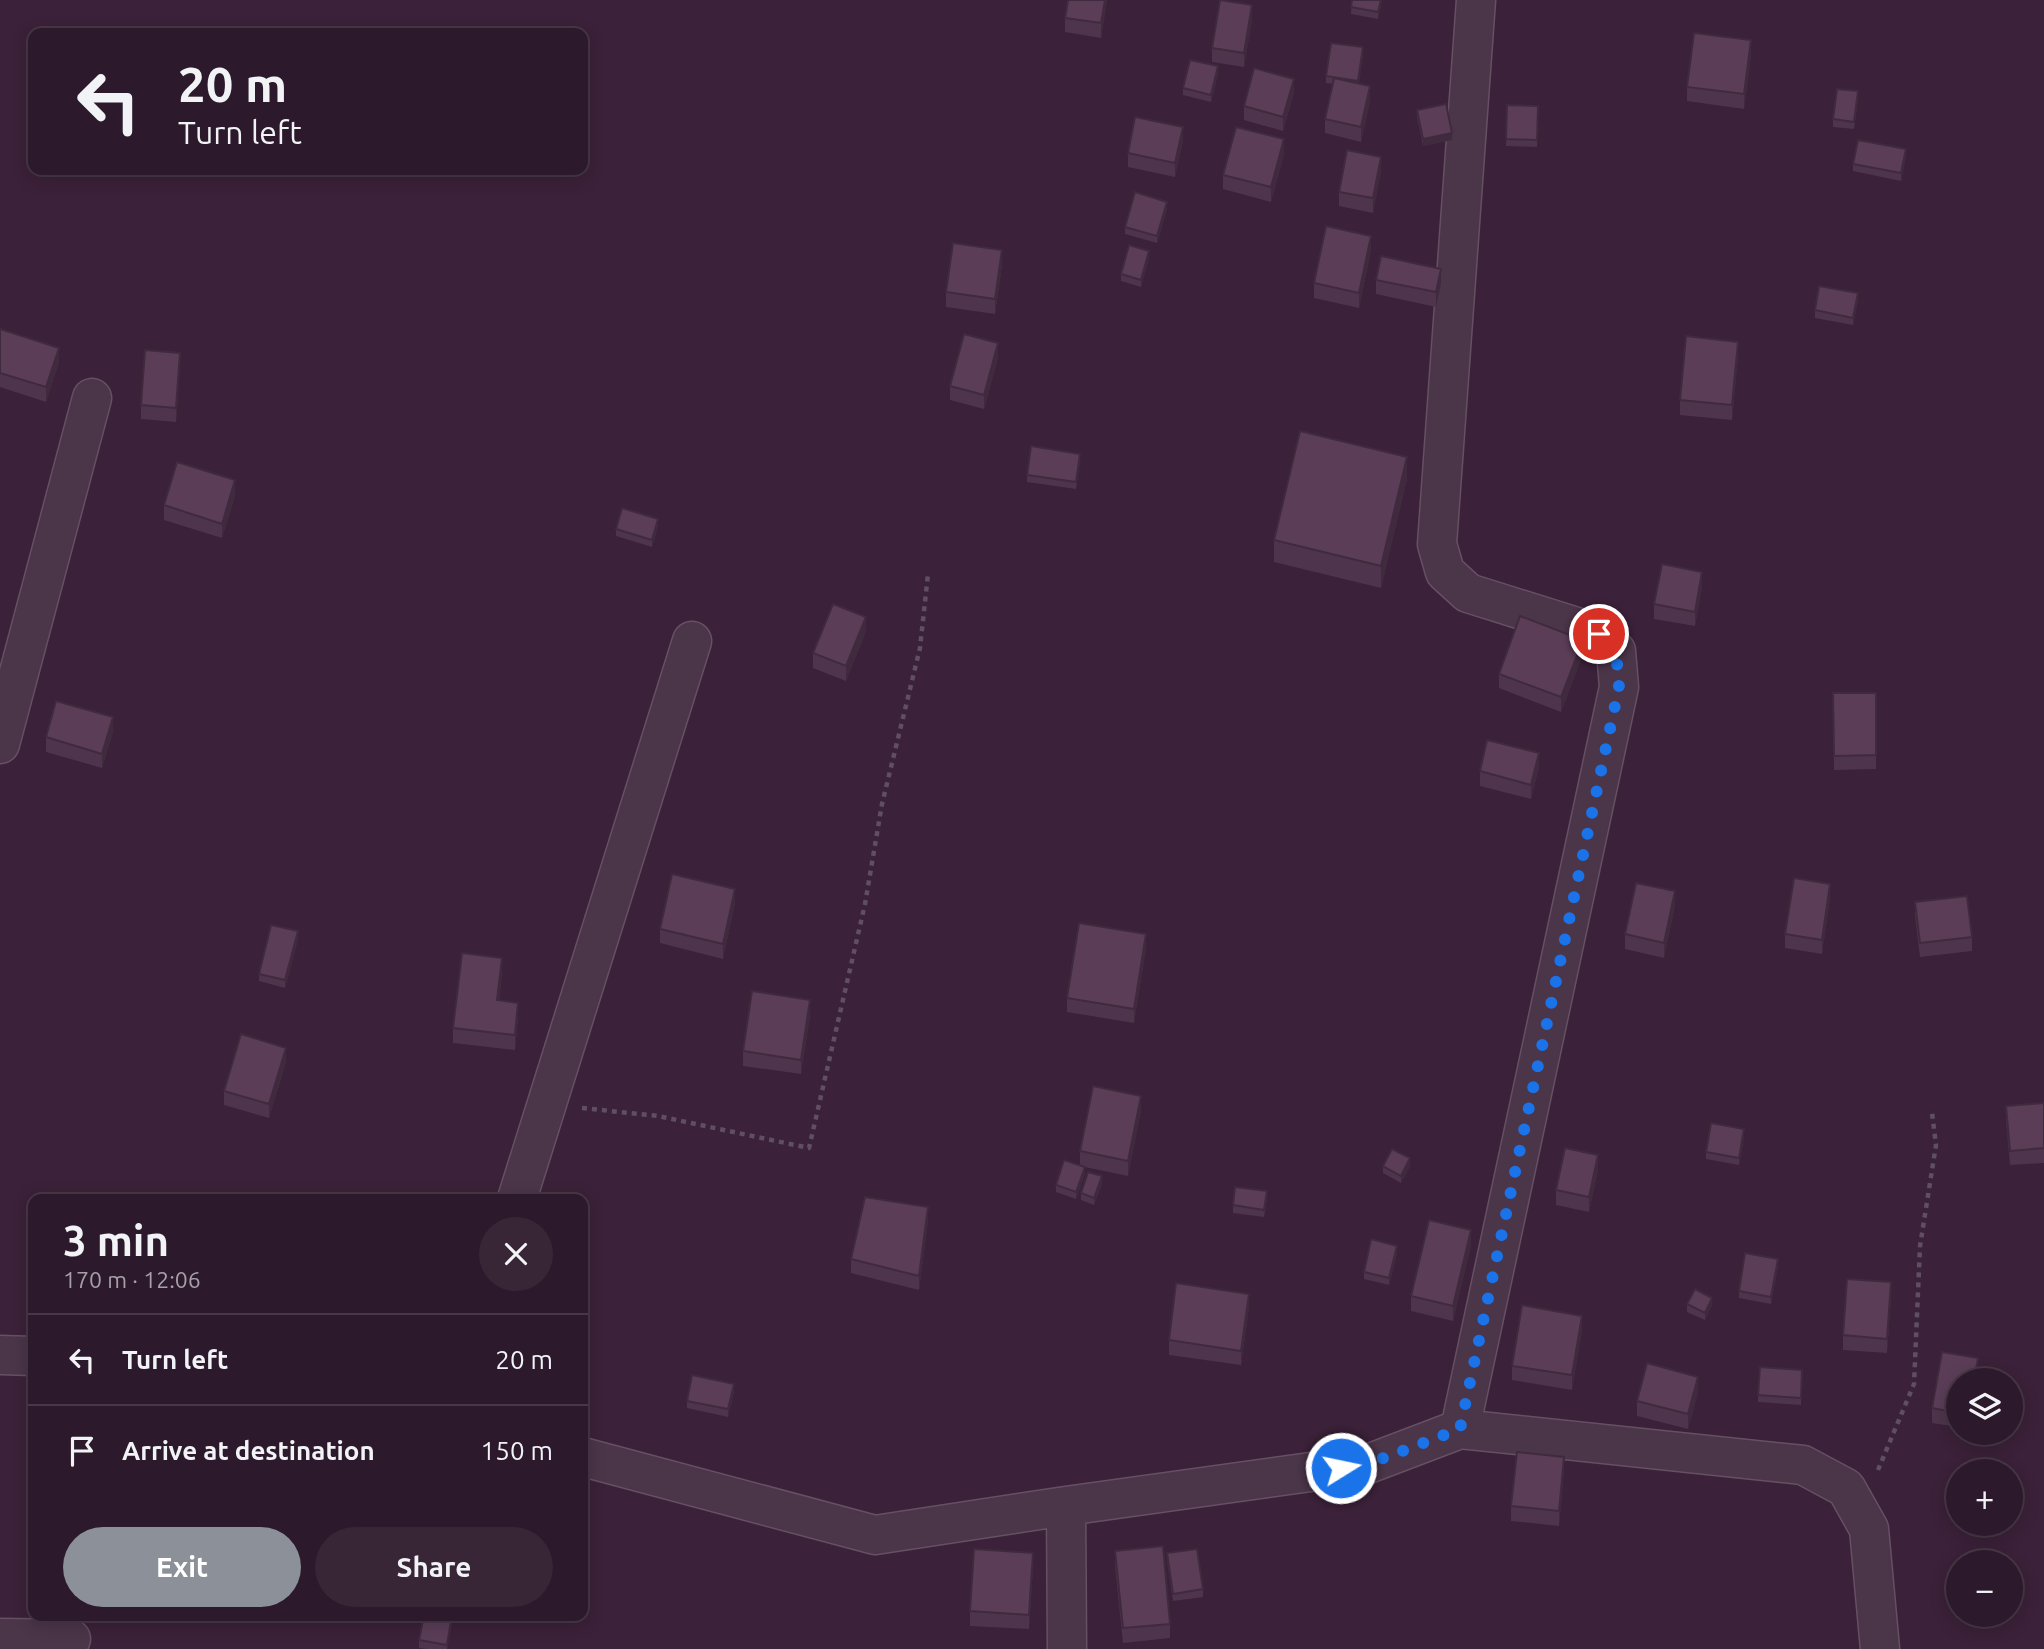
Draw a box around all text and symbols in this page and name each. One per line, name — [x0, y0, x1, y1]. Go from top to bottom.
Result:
icon: left — [63, 56, 154, 147]
text: 20 m — [178, 56, 287, 111]
text: Turn left — [178, 114, 302, 150]
pin — [1569, 604, 1629, 664]
icon: arrive — [1580, 615, 1618, 653]
text: 3 min — [63, 1217, 169, 1264]
button: close — [479, 1217, 553, 1291]
text: 170 m · 12:06 — [63, 1267, 201, 1292]
icon: left — [63, 1341, 101, 1379]
text: Turn left — [122, 1345, 228, 1374]
text: 20 m — [495, 1345, 553, 1374]
map controls — [1946, 1368, 2023, 1627]
button: layers — [1946, 1368, 2023, 1445]
position arrow — [1304, 1431, 1378, 1505]
icon: arrive — [63, 1432, 101, 1470]
text: Arrive at destination — [122, 1436, 375, 1465]
text: 150 m — [481, 1436, 553, 1465]
button: + — [1946, 1459, 2023, 1536]
button: Exit — [63, 1527, 301, 1607]
button: Share — [315, 1527, 553, 1607]
button: − — [1946, 1550, 2023, 1627]

